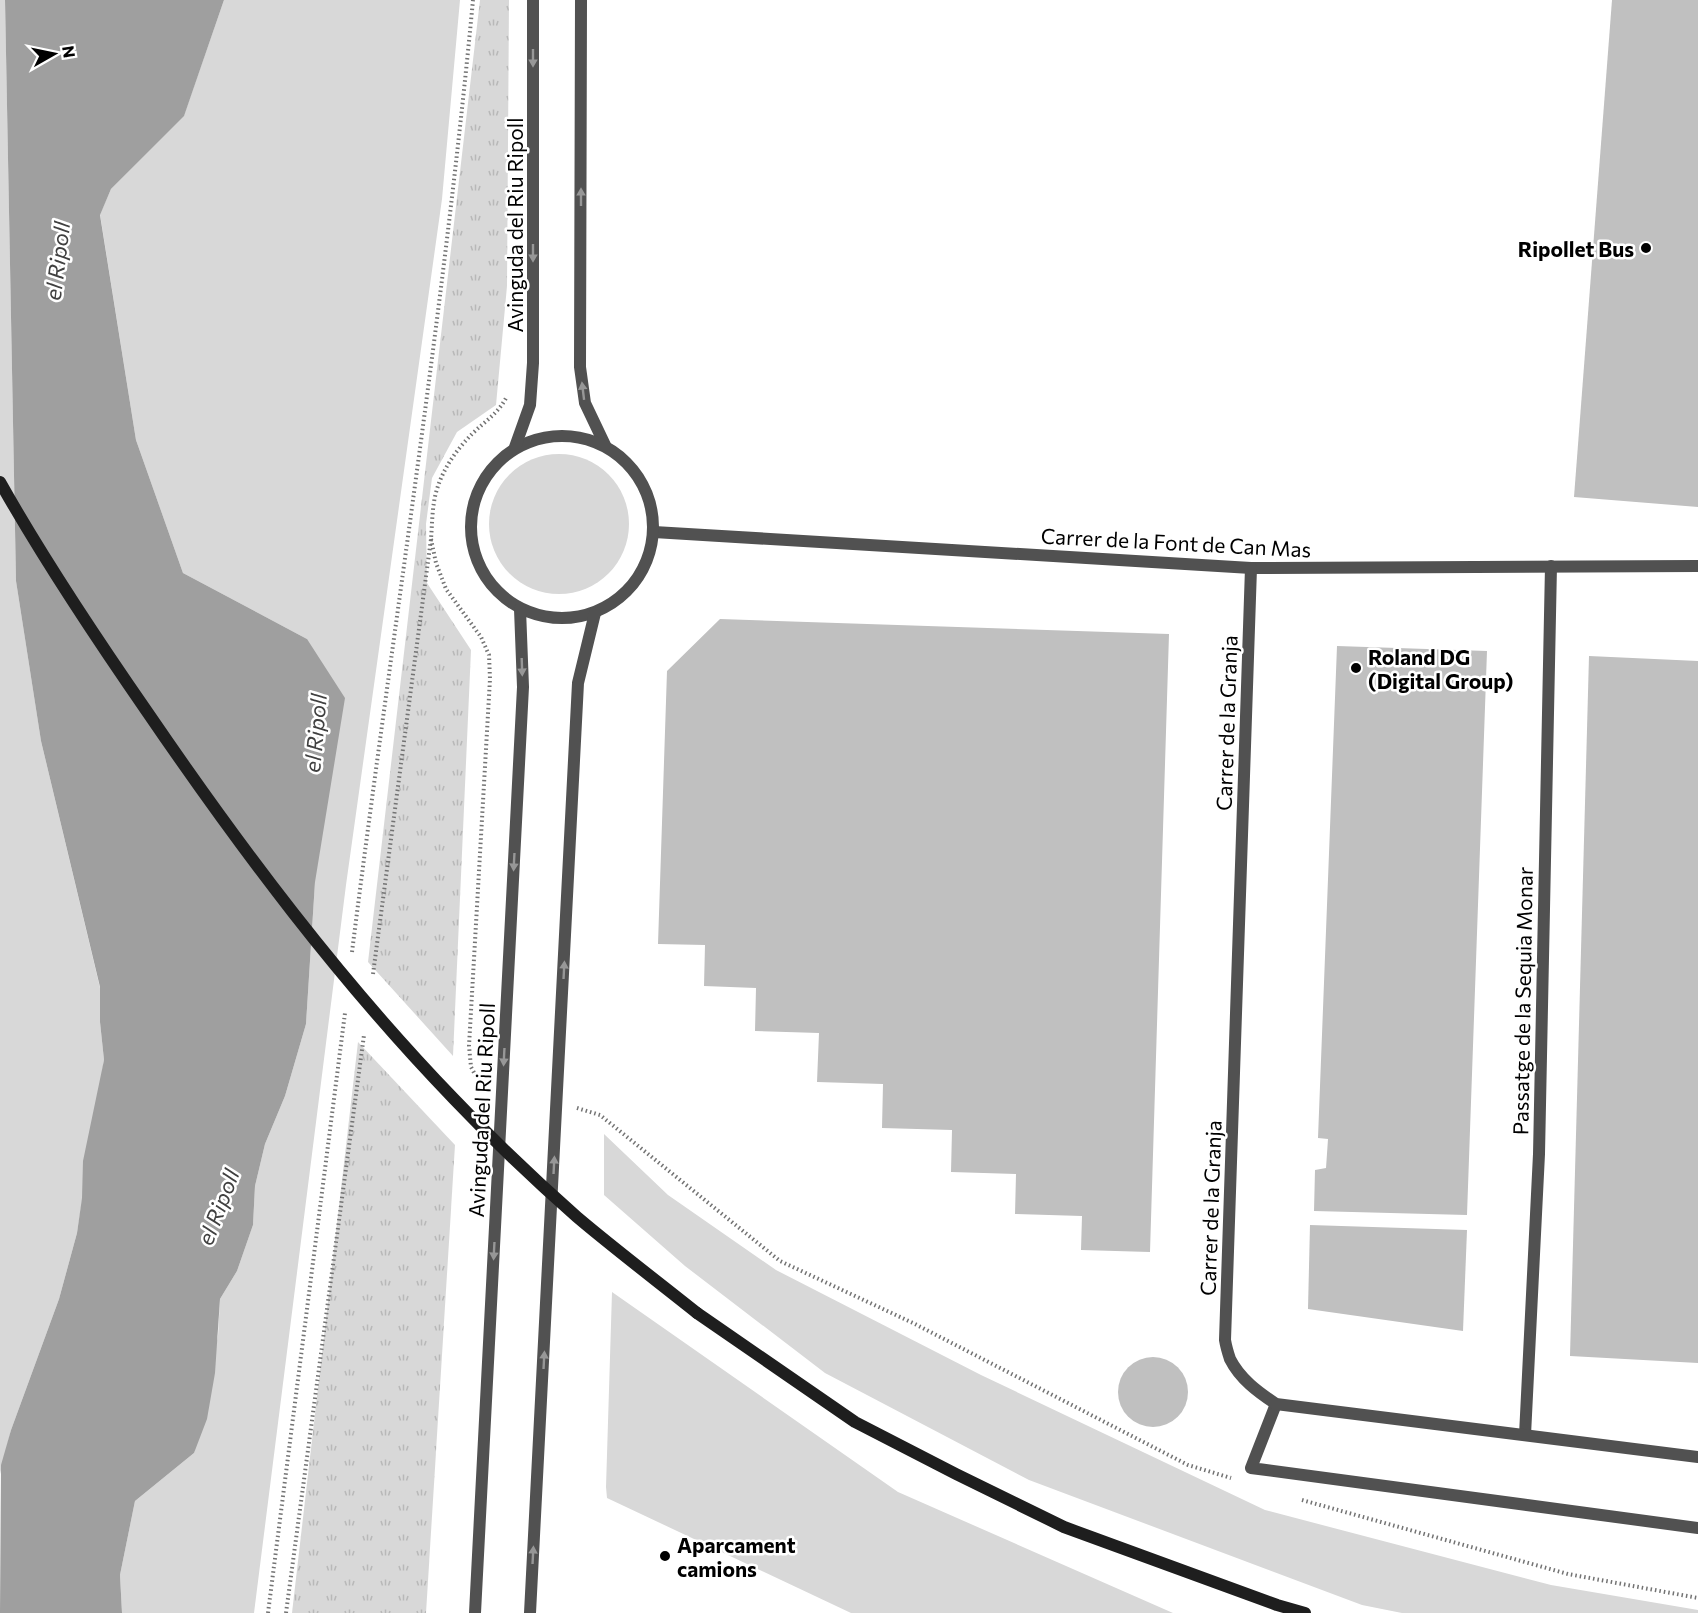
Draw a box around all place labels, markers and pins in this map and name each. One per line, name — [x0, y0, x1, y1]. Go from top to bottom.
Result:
place label: Ripollet Bus — [1518, 236, 1634, 261]
marker: Ripollet Bus — [1639, 241, 1653, 255]
place label: Roland DG (Digital Group) — [1368, 644, 1513, 693]
marker: Roland DG (Digital Group) — [1349, 661, 1363, 675]
place label: Aparcament camions — [677, 1532, 796, 1581]
marker: Aparcament camions — [658, 1549, 672, 1563]

